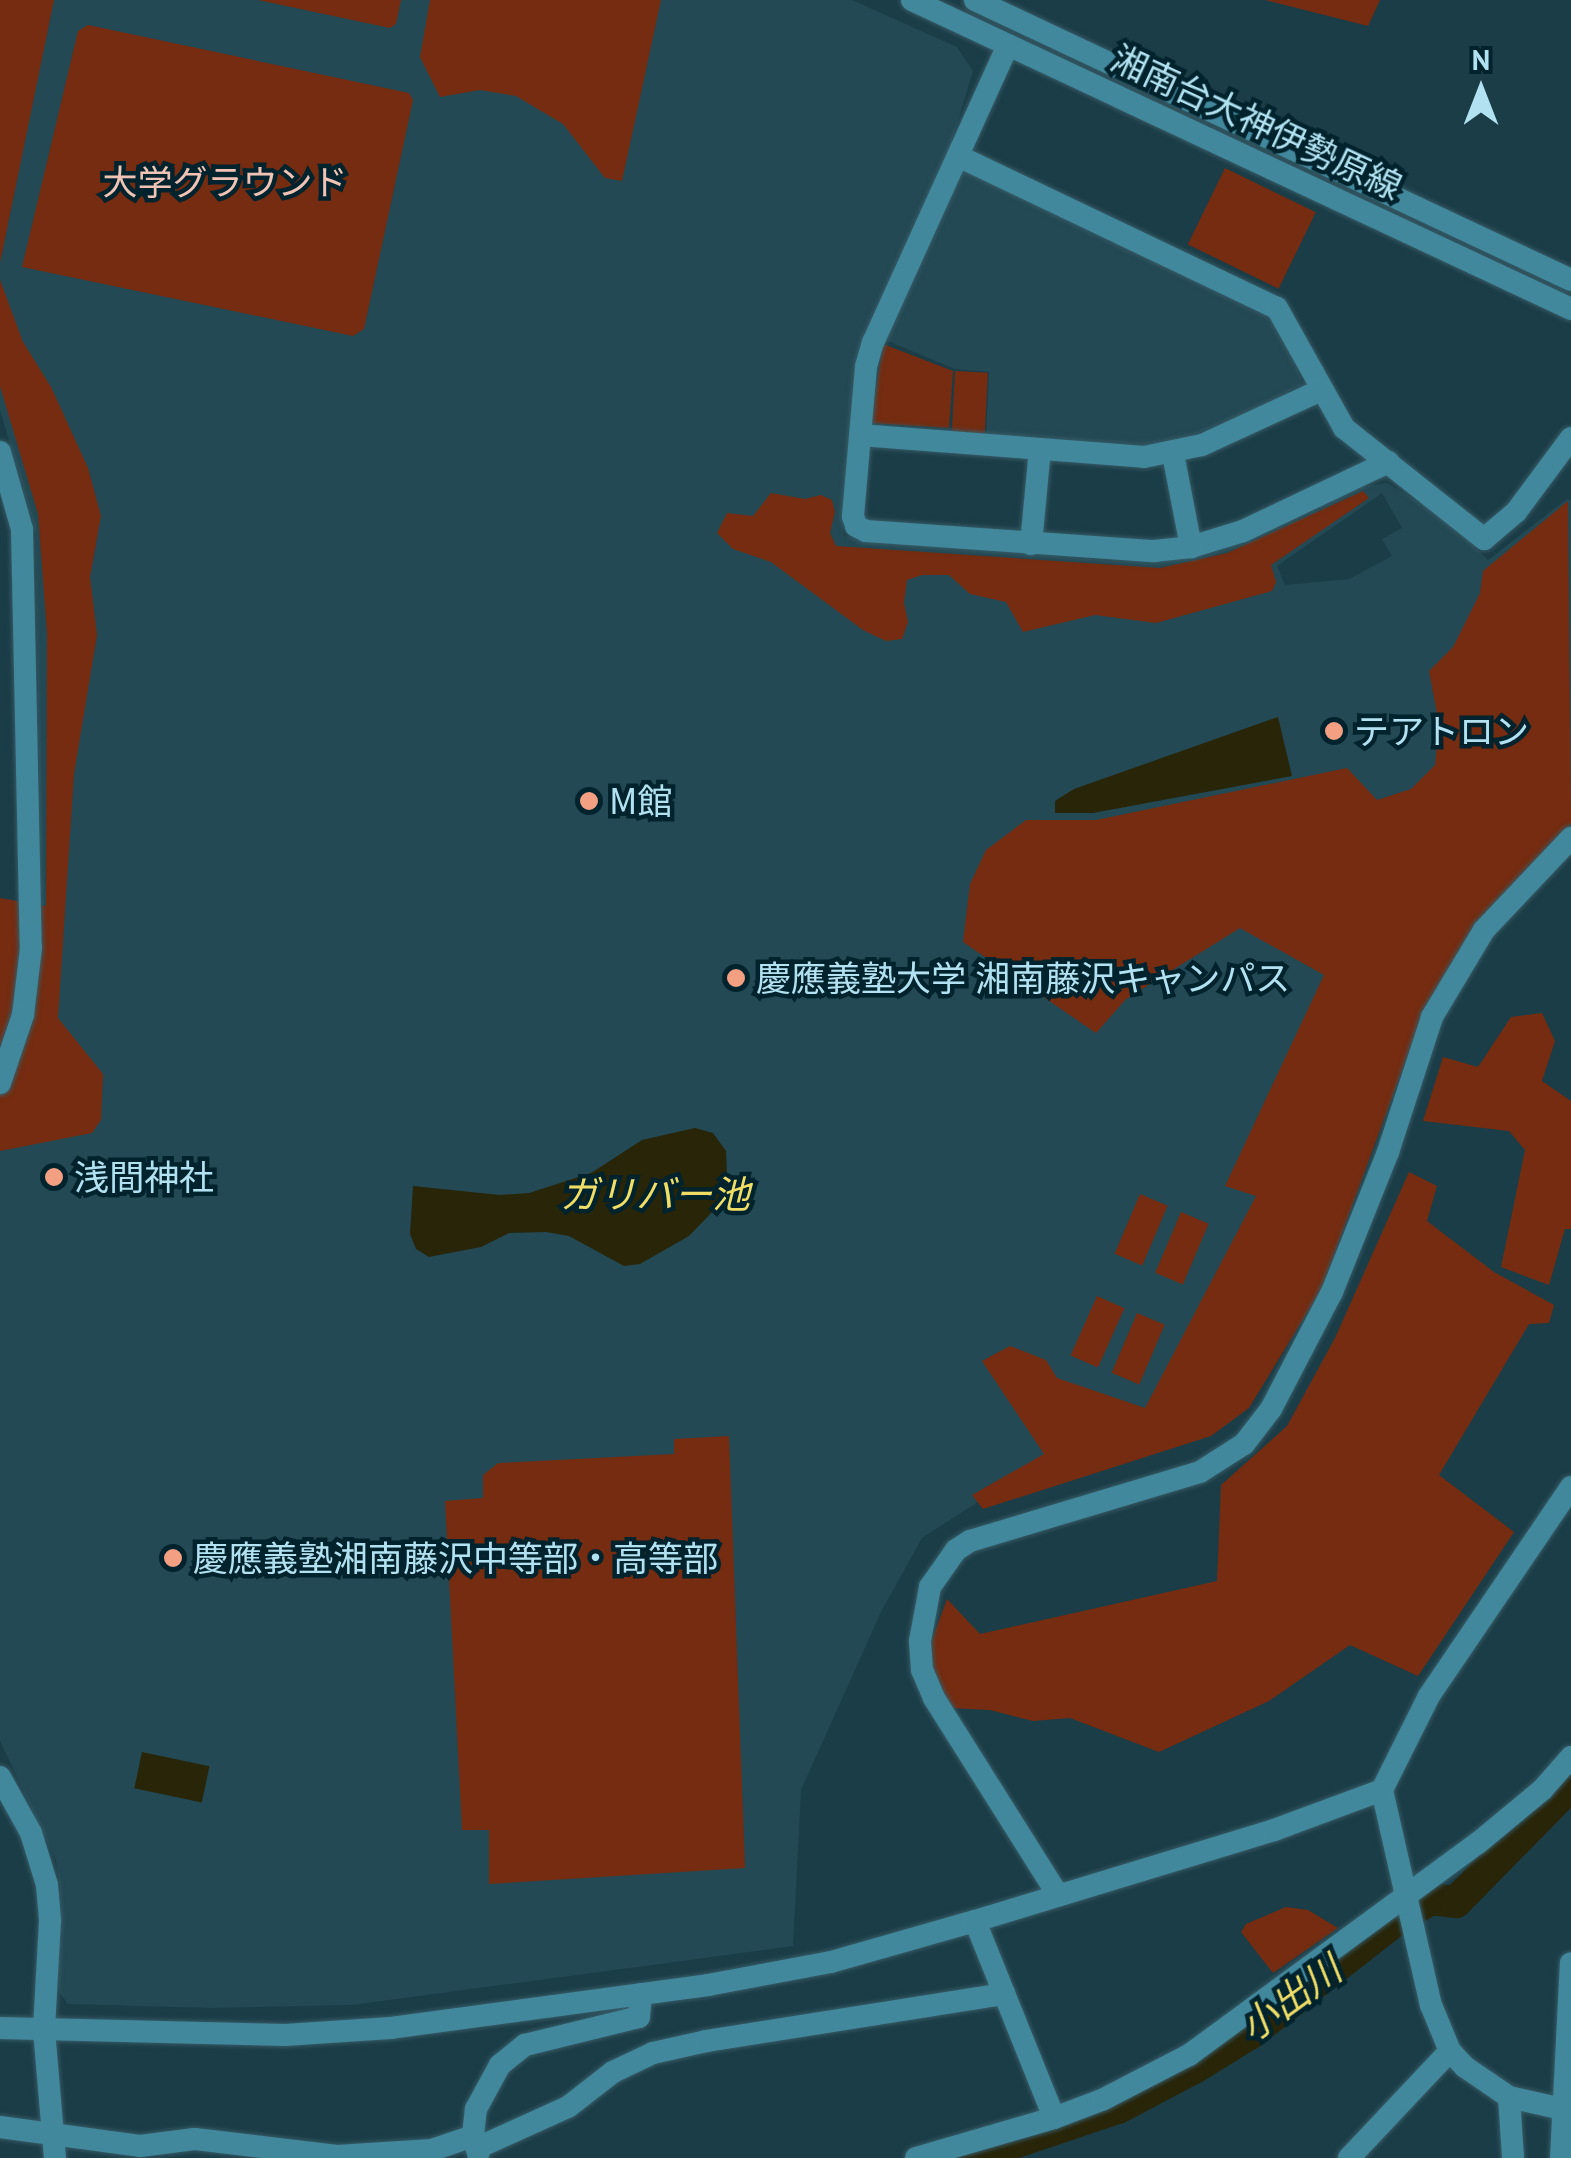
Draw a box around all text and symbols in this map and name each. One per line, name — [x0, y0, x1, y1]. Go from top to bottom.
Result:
street label: 湘南台大神伊勢原線 — [1105, 36, 1409, 208]
north arrow — [1431, 40, 1531, 140]
text: N — [1472, 41, 1490, 78]
park label: 大学グラウンド — [103, 161, 347, 203]
place label: テアトロン — [1354, 710, 1529, 752]
marker: テアトロン — [1323, 720, 1345, 742]
place label: Μ館 — [609, 780, 672, 822]
marker: Μ館 — [578, 790, 600, 812]
place label: 慶應義塾大学 湘南藤沢キャンパス — [756, 957, 1290, 999]
marker: 慶應義塾大学 湘南藤沢キャンパス — [725, 967, 747, 989]
place label: 浅間神社 — [74, 1156, 214, 1198]
marker: 浅間神社 — [43, 1166, 65, 1188]
water label: ガリバー池 — [560, 1171, 750, 1217]
place label: 慶應義塾湘南藤沢中等部・高等部 — [193, 1537, 718, 1579]
marker: 慶應義塾湘南藤沢中等部・高等部 — [162, 1547, 184, 1569]
water label: 小出川 — [1230, 1946, 1350, 2050]

